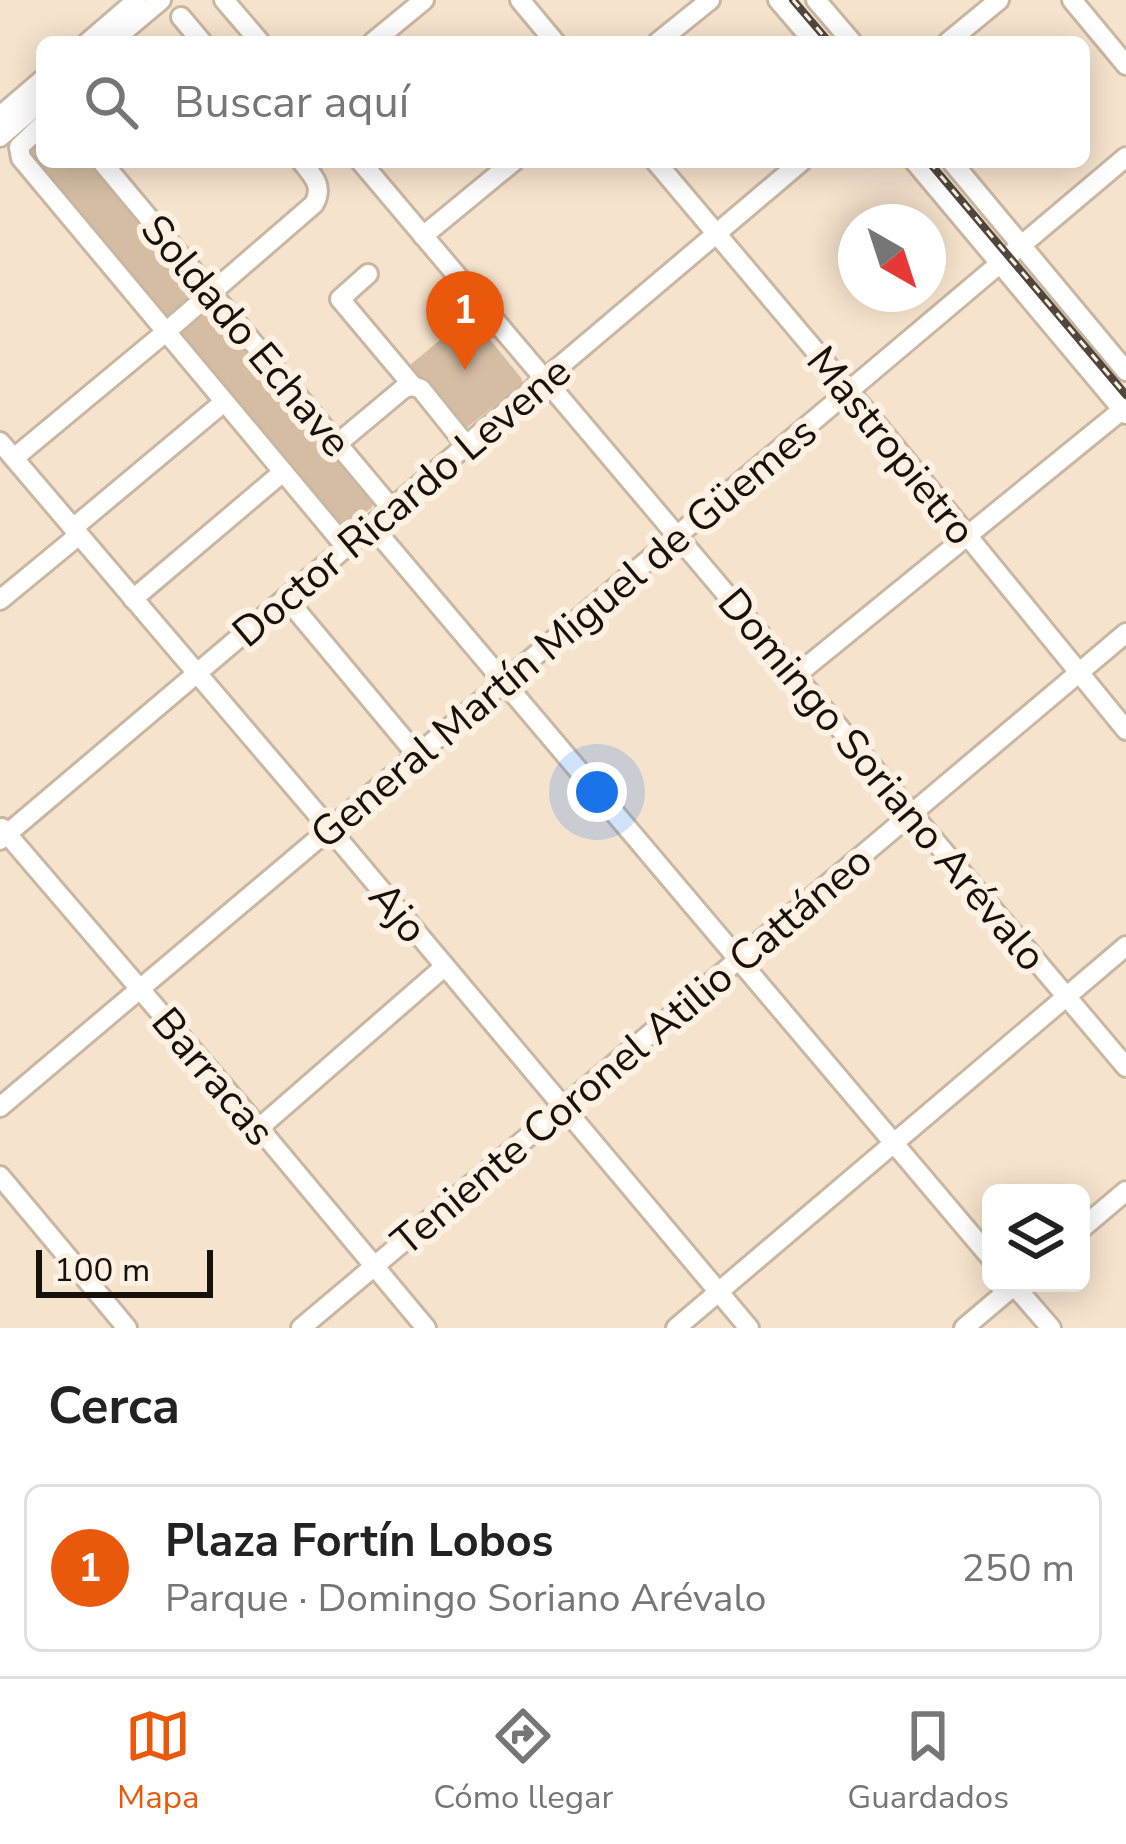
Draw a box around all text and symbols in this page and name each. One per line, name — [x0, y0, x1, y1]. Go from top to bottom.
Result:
search box — [36, 36, 1090, 168]
icon: search — [78, 69, 144, 135]
text: Buscar aquí — [174, 72, 409, 133]
street label: Soldado Echave — [128, 203, 364, 469]
north arrow — [838, 204, 946, 312]
pin: 1 — [426, 271, 504, 370]
street label: Mastropietro — [793, 335, 989, 557]
street label: Doctor Ricardo Levene — [221, 344, 583, 661]
street label: General Martín Miguel de Güemes — [299, 404, 829, 862]
street label: Domingo Soriano Arévalo — [705, 576, 1059, 983]
your location — [567, 762, 627, 822]
street label: Teniente Coronel Atilio Cattáneo — [380, 833, 884, 1269]
street label: Ajo — [355, 870, 440, 956]
street label: Barracas — [138, 996, 288, 1158]
map controls — [982, 1184, 1090, 1292]
button: layers — [982, 1184, 1090, 1292]
scale bar — [36, 1244, 213, 1297]
text: 100 m — [54, 1248, 150, 1293]
text: Cerca — [48, 1371, 180, 1441]
text: Plaza Fortín Lobos — [165, 1511, 554, 1572]
text: 1 — [78, 1542, 102, 1595]
text: 250 m — [961, 1542, 1075, 1595]
text: Parque · Domingo Soriano Arévalo — [165, 1572, 766, 1625]
tab: Mapa — [117, 1703, 199, 1820]
tab: Cómo llegar — [433, 1703, 613, 1820]
tab: Guardados — [847, 1703, 1009, 1820]

